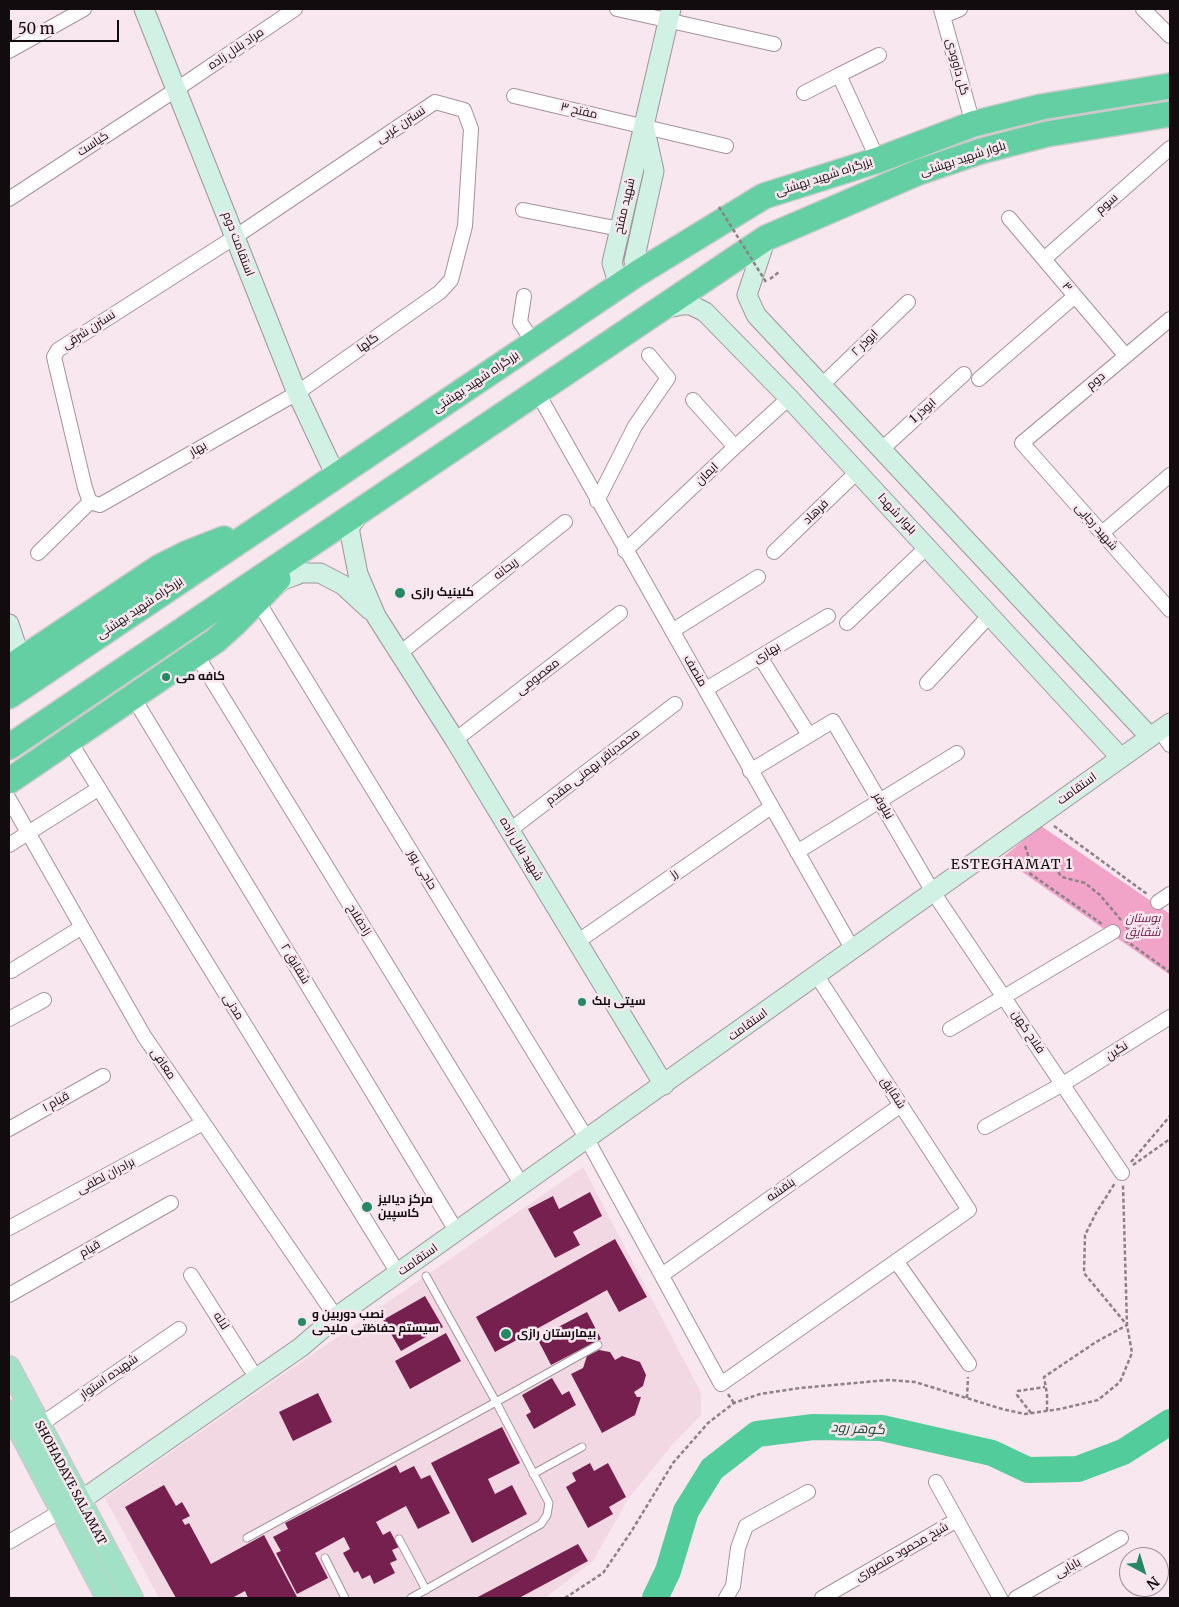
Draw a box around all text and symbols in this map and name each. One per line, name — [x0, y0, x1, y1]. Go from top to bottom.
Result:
scale bar — [12, 10, 121, 42]
text: 50 m — [18, 19, 55, 38]
street label: مراد بلال زاده — [205, 25, 267, 73]
street label: گل داوودی — [943, 37, 971, 97]
street label: مفتح ۳ — [559, 100, 599, 122]
street label: نسترن غربی — [374, 103, 428, 147]
street label: کیاست — [75, 129, 111, 159]
street label: بلوار شهید بهشتی — [918, 138, 1008, 180]
street label: بزرگراه شهید بهشتی — [774, 155, 874, 199]
street label: شهید مفتح — [612, 177, 638, 235]
street label: سوم — [1093, 191, 1121, 217]
street label: استقامت دوم — [219, 210, 257, 278]
street label: ۳ — [1059, 279, 1075, 295]
street label: نسترن شرقی — [60, 308, 118, 352]
street label: ابوذر ۲ — [849, 327, 881, 359]
street label: گلها — [354, 330, 382, 356]
street label: بزرگراه شهید بهشتی — [430, 348, 522, 416]
street label: دوم — [1084, 369, 1108, 393]
street label: ابوذر 1 — [907, 395, 939, 427]
street label: بهار — [187, 438, 209, 460]
street label: ایمان — [693, 460, 721, 488]
street label: بلوار شهدا — [874, 491, 920, 537]
street label: فرهاد — [800, 496, 832, 528]
street label: شهید رجایی — [1072, 500, 1120, 554]
street label: ریحانه — [491, 555, 521, 583]
street label: بزرگراه شهید بهشتی — [94, 574, 186, 642]
marker: کلینیک رازی — [393, 586, 407, 600]
place label: کلینیک رازی — [411, 586, 474, 600]
street label: بهاری — [751, 639, 783, 667]
street label: منصف — [680, 653, 710, 689]
street label: معصومی — [514, 656, 562, 698]
place label: کافه می — [176, 670, 225, 684]
marker: کافه می — [160, 671, 172, 683]
street label: محمدباقر بهمنی مقدم — [543, 726, 643, 808]
street label: استقامت — [1054, 770, 1100, 808]
street label: نیلوفر — [870, 790, 896, 822]
street label: شهید بلال زاده — [496, 814, 546, 884]
street label: حاجی پور — [405, 848, 439, 892]
district label: ESTEGHAMAT 1 — [949, 857, 1075, 873]
street label: رز — [667, 866, 681, 882]
street label: زادفلاح — [344, 902, 374, 938]
park label: بوستان شقایق — [1125, 912, 1161, 940]
street label: شقایق ۲ — [277, 941, 313, 987]
street label: مدنی — [219, 991, 247, 1023]
place label: سیتی بلک — [592, 995, 646, 1009]
marker: سیتی بلک — [576, 996, 588, 1008]
street label: استقامت — [725, 1006, 771, 1044]
street label: فلاح کهن — [1008, 1008, 1048, 1056]
street label: نگین — [1103, 1039, 1131, 1063]
street label: معافی — [147, 1046, 179, 1082]
street label: شقایق — [877, 1074, 909, 1112]
street label: قیام ۱ — [40, 1089, 72, 1115]
street label: برادران لطفی — [75, 1155, 137, 1197]
street label: بنفشه — [764, 1175, 798, 1205]
place label: مرکز دیالیز کاسپین — [378, 1193, 433, 1221]
marker: مرکز دیالیز کاسپین — [360, 1200, 374, 1214]
street label: قیام — [77, 1237, 103, 1261]
street label: استقامت — [395, 1241, 441, 1279]
place label: نصب دوربین و سیستم حفاظتی ملیحی — [312, 1308, 439, 1336]
street label: لاله — [210, 1310, 232, 1332]
marker: نصب دوربین و سیستم حفاظتی ملیحی — [296, 1316, 308, 1328]
marker: بیمارستان رازی — [499, 1327, 513, 1341]
place label: بیمارستان رازی — [517, 1327, 596, 1341]
street label: شهیده استوار — [77, 1352, 141, 1402]
street label: SHOHADAYE SALAMAT — [31, 1419, 109, 1547]
water label: گوهر رود — [831, 1419, 885, 1439]
street label: شیخ محمود منصوری — [853, 1520, 951, 1584]
north arrow — [1119, 1547, 1169, 1597]
street label: بابایی — [1053, 1555, 1083, 1581]
text: N — [1143, 1572, 1163, 1593]

